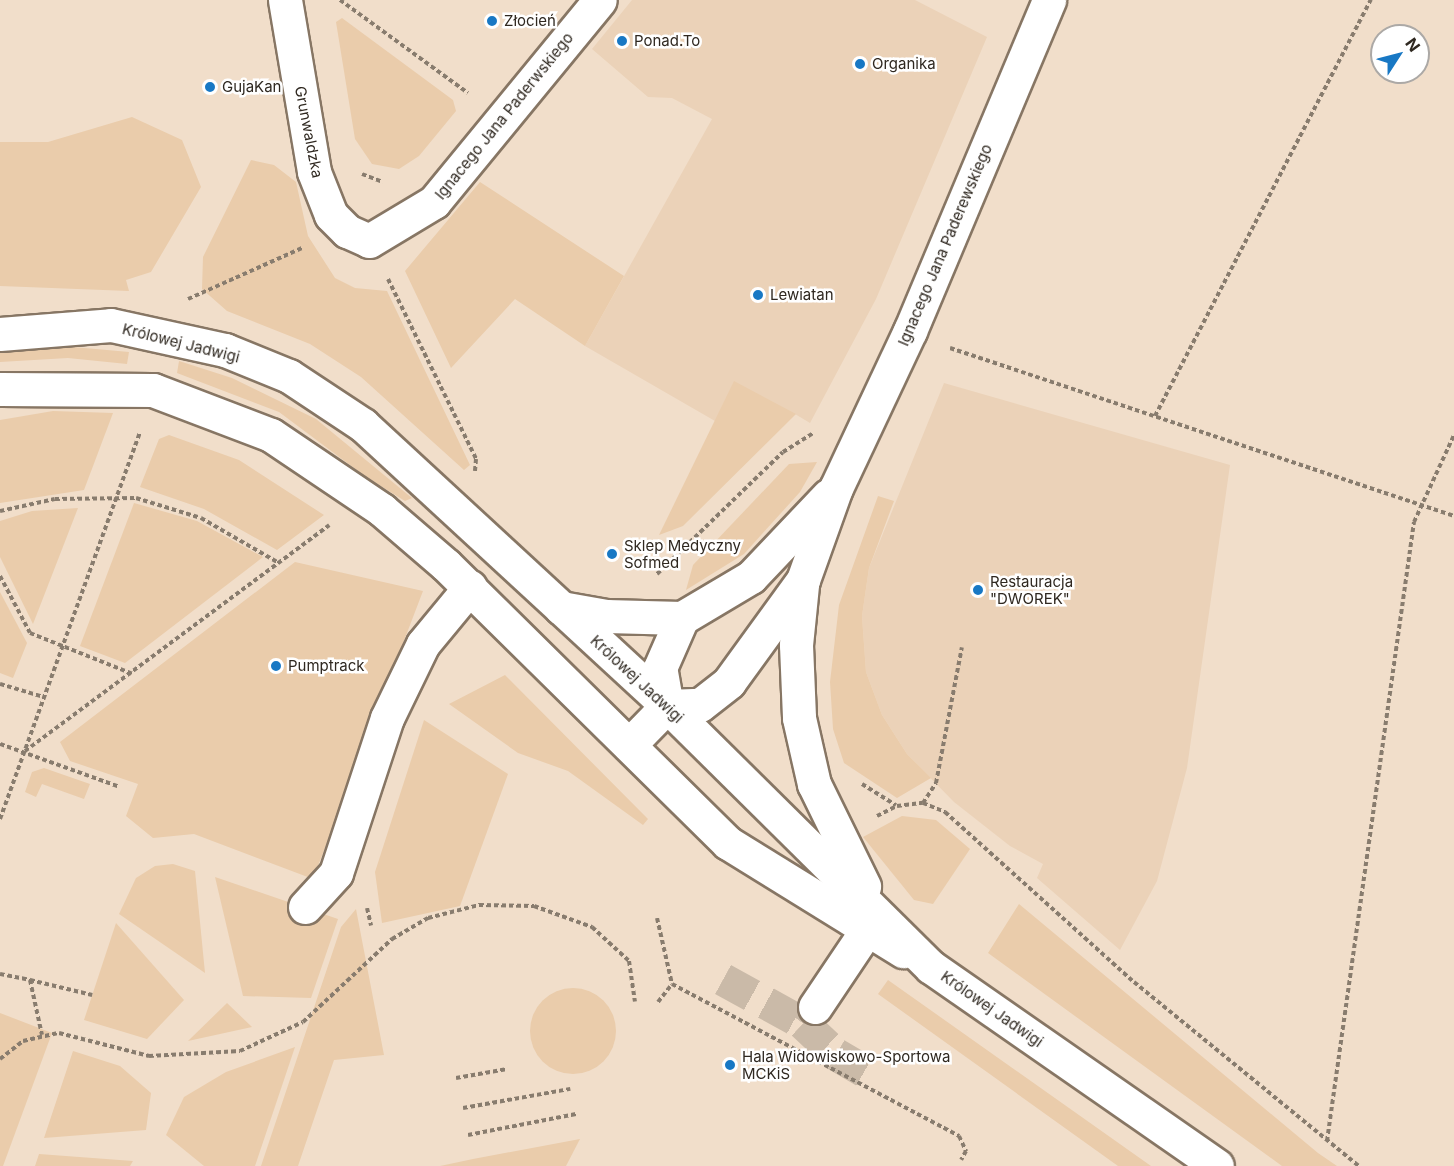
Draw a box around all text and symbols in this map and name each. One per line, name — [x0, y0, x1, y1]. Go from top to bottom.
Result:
place label: Złocień — [504, 12, 556, 30]
marker: Złocień — [485, 14, 499, 28]
north arrow — [1370, 24, 1430, 84]
street label: Ignacego Jana Paderwskiego — [431, 29, 577, 203]
place label: Ponad.To — [634, 32, 700, 50]
marker: Ponad.To — [615, 34, 629, 48]
text: N — [1401, 34, 1425, 55]
place label: Organika — [872, 55, 936, 73]
marker: Organika — [853, 57, 867, 71]
place label: GujaKan — [222, 78, 281, 96]
marker: GujaKan — [203, 80, 217, 94]
street label: Grunwaldzka — [291, 85, 327, 179]
street label: Ignacego Jana Paderewskiego — [894, 141, 996, 349]
place label: Lewiatan — [770, 286, 834, 304]
marker: Lewiatan — [751, 288, 765, 302]
street label: Królowej Jadwigi — [120, 320, 242, 366]
place label: Sklep Medyczny Sofmed — [624, 536, 741, 571]
marker: Sklep Medyczny Sofmed — [605, 547, 619, 561]
place label: Restauracja "DWOREK" — [990, 572, 1073, 607]
marker: Restauracja "DWOREK" — [971, 583, 985, 597]
street label: Królowej Jadwigi — [587, 631, 687, 727]
place label: Pumptrack — [288, 657, 365, 675]
marker: Pumptrack — [269, 659, 283, 673]
street label: Królowej Jadwigi — [938, 967, 1046, 1051]
place label: Hala Widowiskowo-Sportowa MCKiS — [742, 1047, 950, 1082]
marker: Hala Widowiskowo-Sportowa MCKiS — [723, 1058, 737, 1072]

